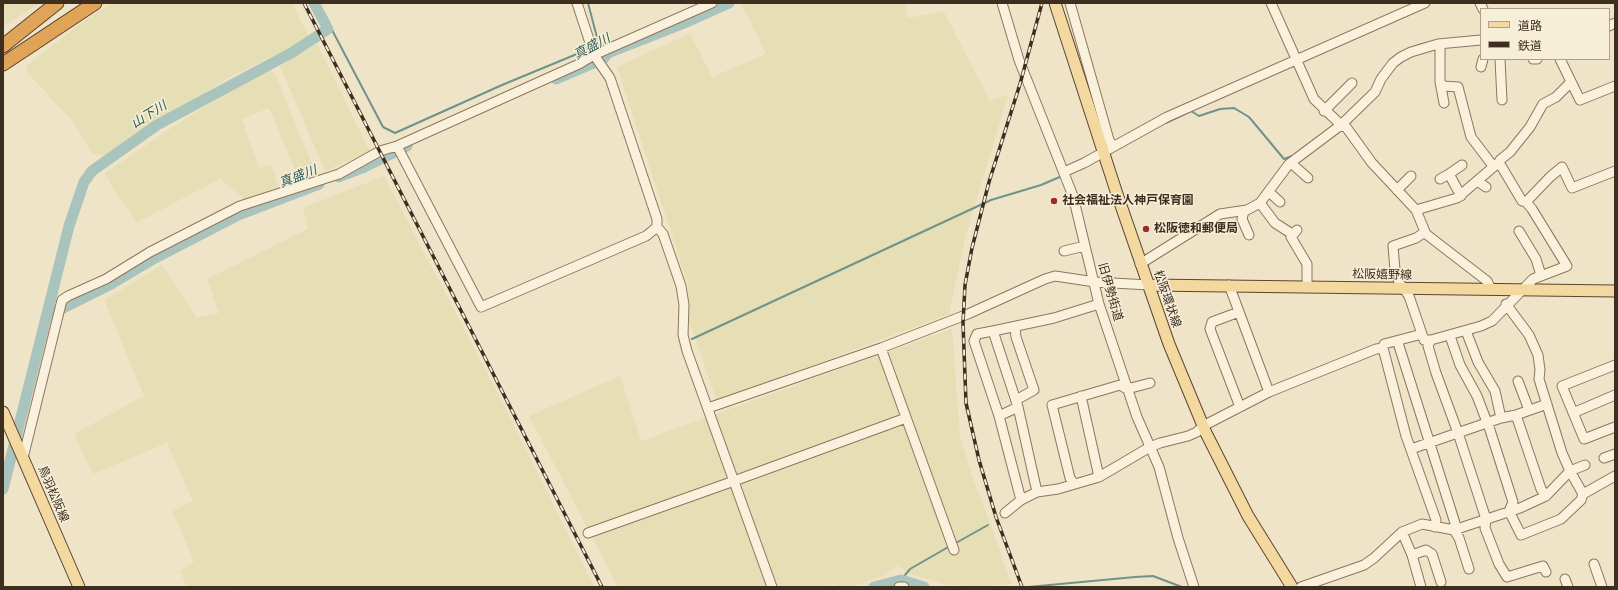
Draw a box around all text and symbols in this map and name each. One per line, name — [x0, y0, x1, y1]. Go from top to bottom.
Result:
legend — [1480, 8, 1610, 60]
text: 道路 — [1518, 18, 1542, 33]
water label: 真盛川 — [571, 31, 613, 63]
text: 鉄道 — [1518, 38, 1542, 53]
water label: 山下川 — [128, 98, 170, 132]
water label: 真盛川 — [277, 163, 319, 191]
place label: 社会福祉法人神戸保育園 — [1062, 194, 1194, 208]
marker: 社会福祉法人神戸保育園 — [1049, 196, 1059, 206]
place label: 松阪徳和郵便局 — [1154, 222, 1238, 236]
marker: 松阪徳和郵便局 — [1141, 224, 1151, 234]
street label: 旧伊勢街道 — [1095, 261, 1125, 323]
street label: 松阪嬉野線 — [1352, 267, 1412, 283]
street label: 松阪環状線 — [1150, 268, 1184, 330]
street label: 鳥羽松阪線 — [35, 464, 71, 524]

